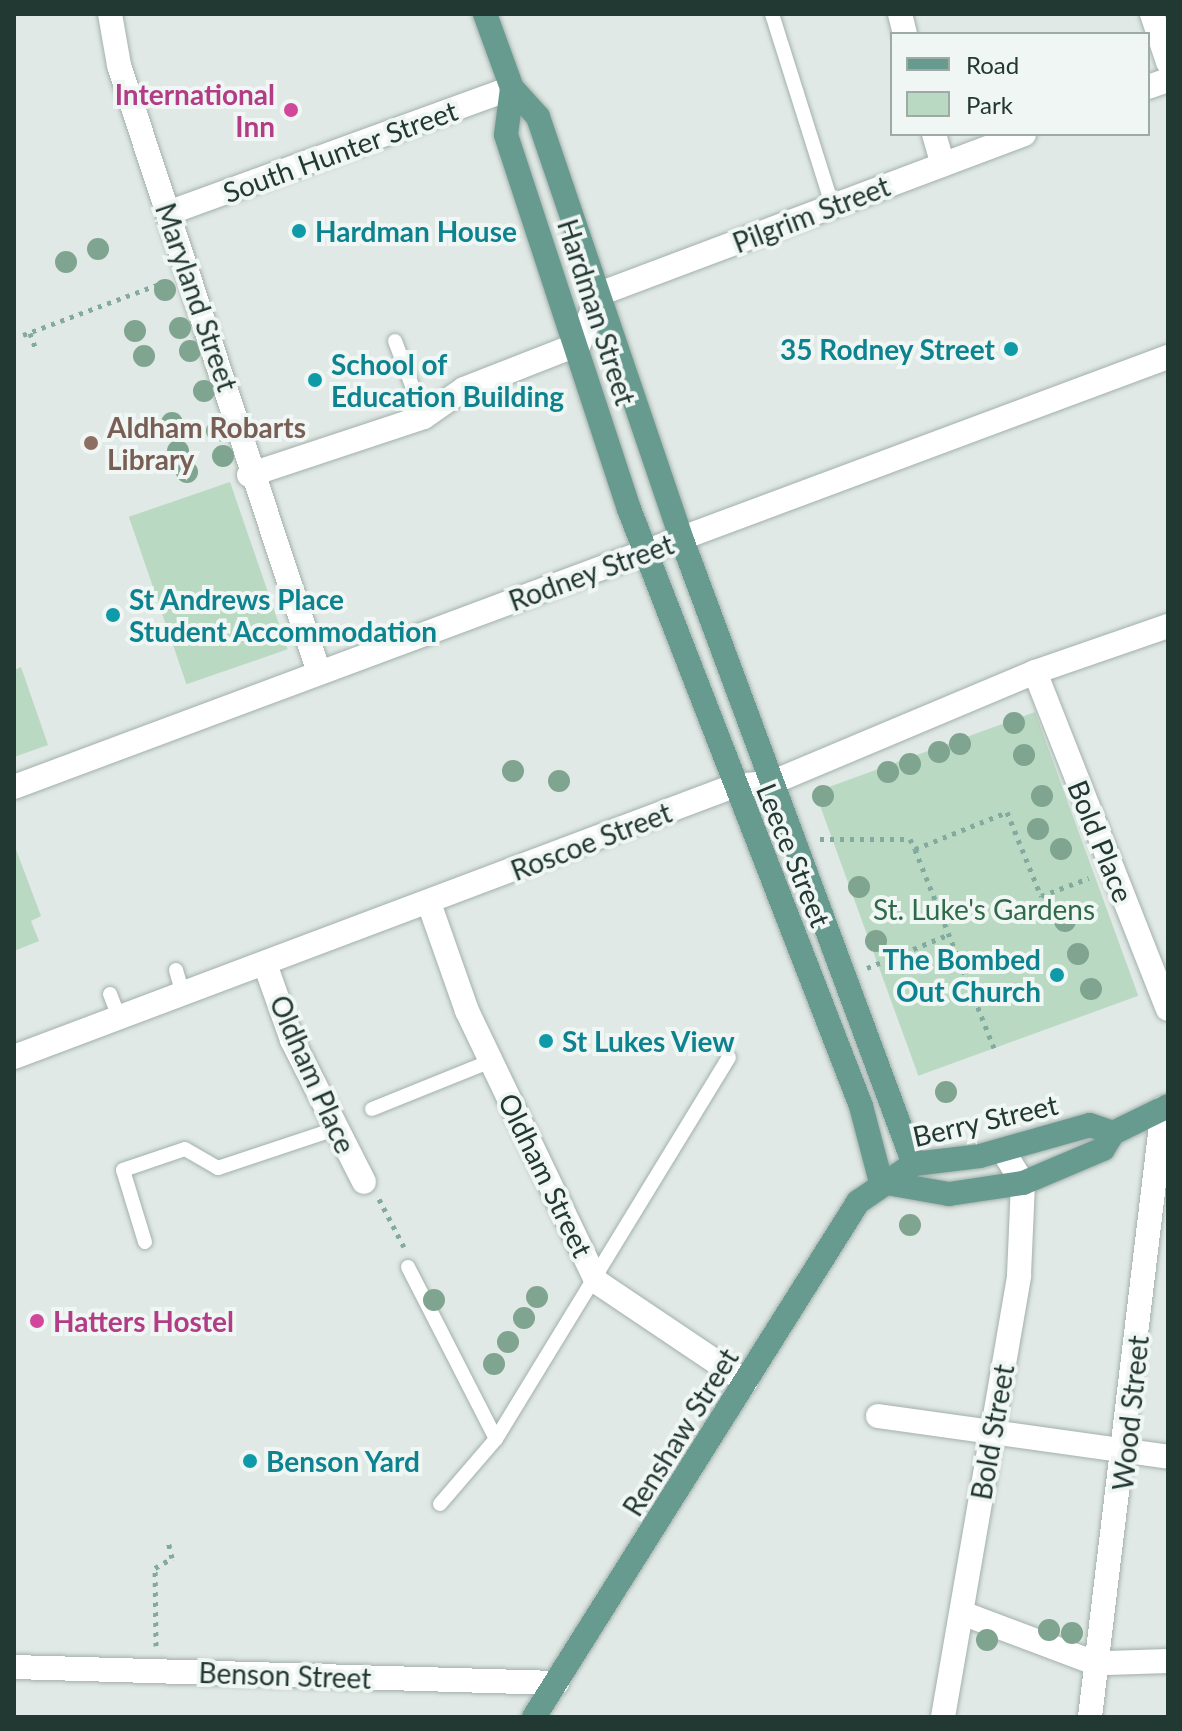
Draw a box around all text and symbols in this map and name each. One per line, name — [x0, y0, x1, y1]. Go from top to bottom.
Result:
legend — [890, 32, 1150, 136]
text: Road — [966, 50, 1019, 79]
place label: International Inn — [115, 77, 275, 143]
text: Park — [966, 90, 1013, 119]
street label: South Hunter Street — [218, 93, 462, 209]
marker: International Inn — [282, 101, 300, 119]
street label: Pilgrim Street — [728, 169, 894, 259]
street label: Maryland Street — [149, 198, 245, 396]
place label: Hardman House — [315, 214, 517, 248]
street label: Hardman Street — [551, 215, 643, 409]
marker: Hardman House — [290, 222, 308, 240]
place label: 35 Rodney Street — [779, 332, 995, 366]
marker: 35 Rodney Street — [1002, 340, 1020, 358]
place label: School of Education Building — [331, 347, 564, 413]
marker: School of Education Building — [306, 371, 324, 389]
place label: Aldham Robarts Library — [107, 410, 306, 476]
marker: Aldham Robarts Library — [82, 434, 100, 452]
street label: Rodney Street — [504, 527, 678, 617]
place label: St Andrews Place Student Accommodation — [129, 582, 438, 648]
marker: St Andrews Place Student Accommodation — [104, 606, 122, 624]
street label: Bold Place — [1061, 775, 1141, 907]
street label: Leece Street — [750, 778, 838, 932]
street label: Roscoe Street — [506, 795, 676, 887]
park label: St. Luke's Gardens — [873, 892, 1095, 926]
place label: The Bombed Out Church — [882, 942, 1041, 1008]
marker: The Bombed Out Church — [1048, 966, 1066, 984]
street label: Oldham Place — [263, 990, 363, 1158]
place label: St Lukes View — [562, 1024, 736, 1058]
marker: St Lukes View — [537, 1032, 555, 1050]
street label: Berry Street — [909, 1087, 1061, 1153]
street label: Oldham Street — [492, 1088, 600, 1262]
place label: Hatters Hostel — [53, 1304, 234, 1338]
marker: Hatters Hostel — [28, 1312, 46, 1330]
street label: Wood Street — [1105, 1334, 1155, 1492]
street label: Renshaw Street — [615, 1342, 745, 1522]
street label: Bold Street — [964, 1362, 1020, 1502]
place label: Benson Yard — [266, 1444, 421, 1478]
marker: Benson Yard — [241, 1452, 259, 1470]
street label: Benson Street — [198, 1655, 372, 1695]

